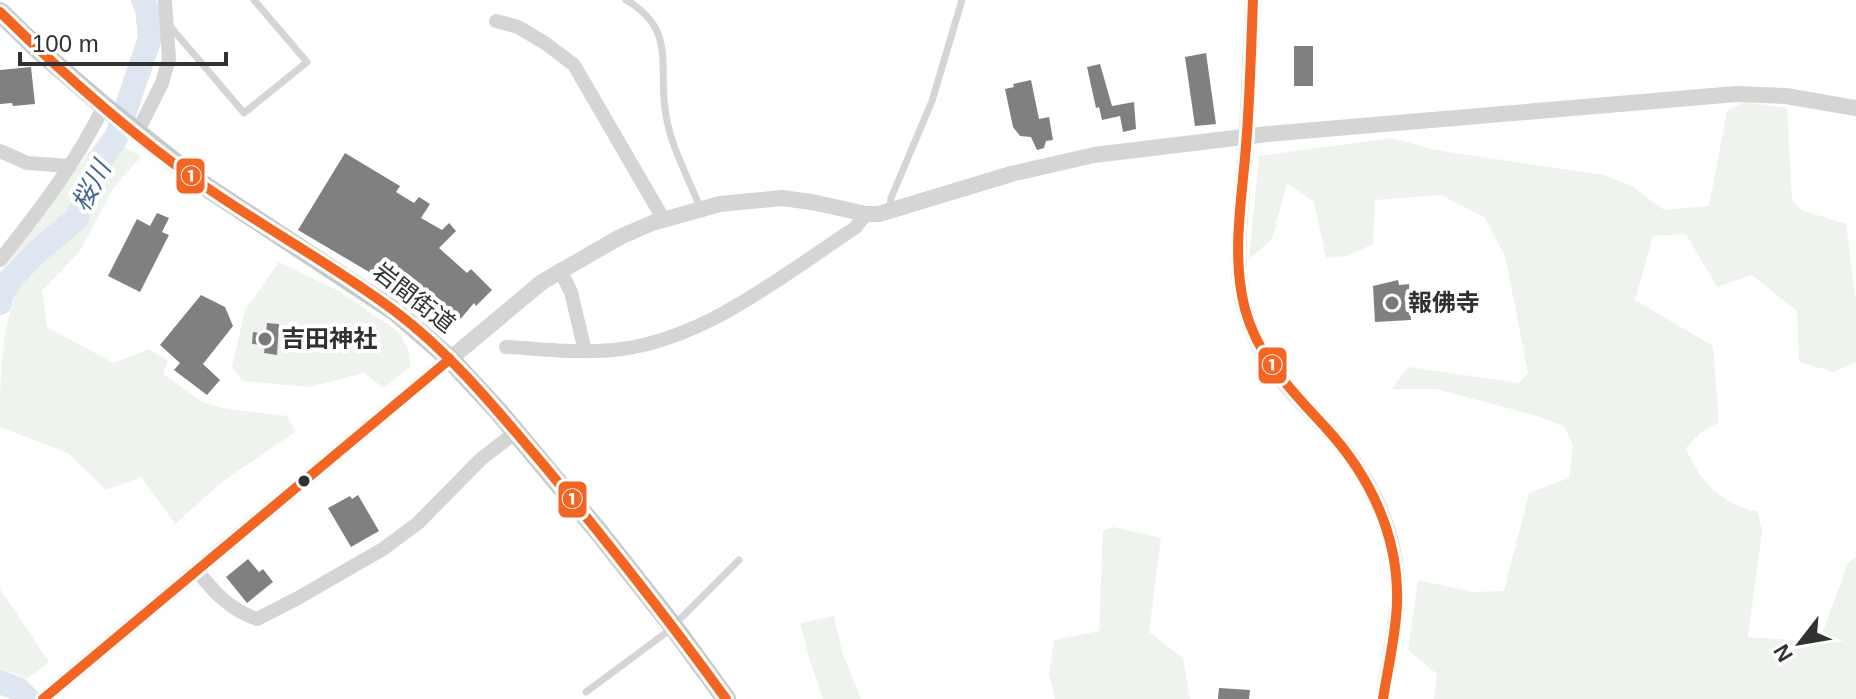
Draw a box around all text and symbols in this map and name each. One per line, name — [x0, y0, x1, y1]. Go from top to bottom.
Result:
scale bar — [20, 16, 226, 66]
text: 100 m — [32, 30, 99, 57]
water label: 桜川 — [66, 153, 118, 216]
line badge: ① — [175, 157, 206, 195]
text: ① — [180, 164, 202, 189]
street label: 岩間街道 — [368, 257, 460, 338]
place label: 報佛寺 — [1408, 289, 1480, 316]
marker: 報佛寺 — [1383, 294, 1401, 312]
place label: 吉田神社 — [281, 325, 377, 352]
marker: 吉田神社 — [256, 330, 274, 348]
line badge: ① — [1257, 346, 1288, 385]
text: ① — [1261, 353, 1283, 378]
unlabelled marker — [296, 473, 312, 489]
line badge: ① — [557, 480, 588, 519]
text: ① — [561, 487, 583, 512]
north arrow — [1760, 603, 1840, 683]
text: N — [1768, 640, 1798, 666]

